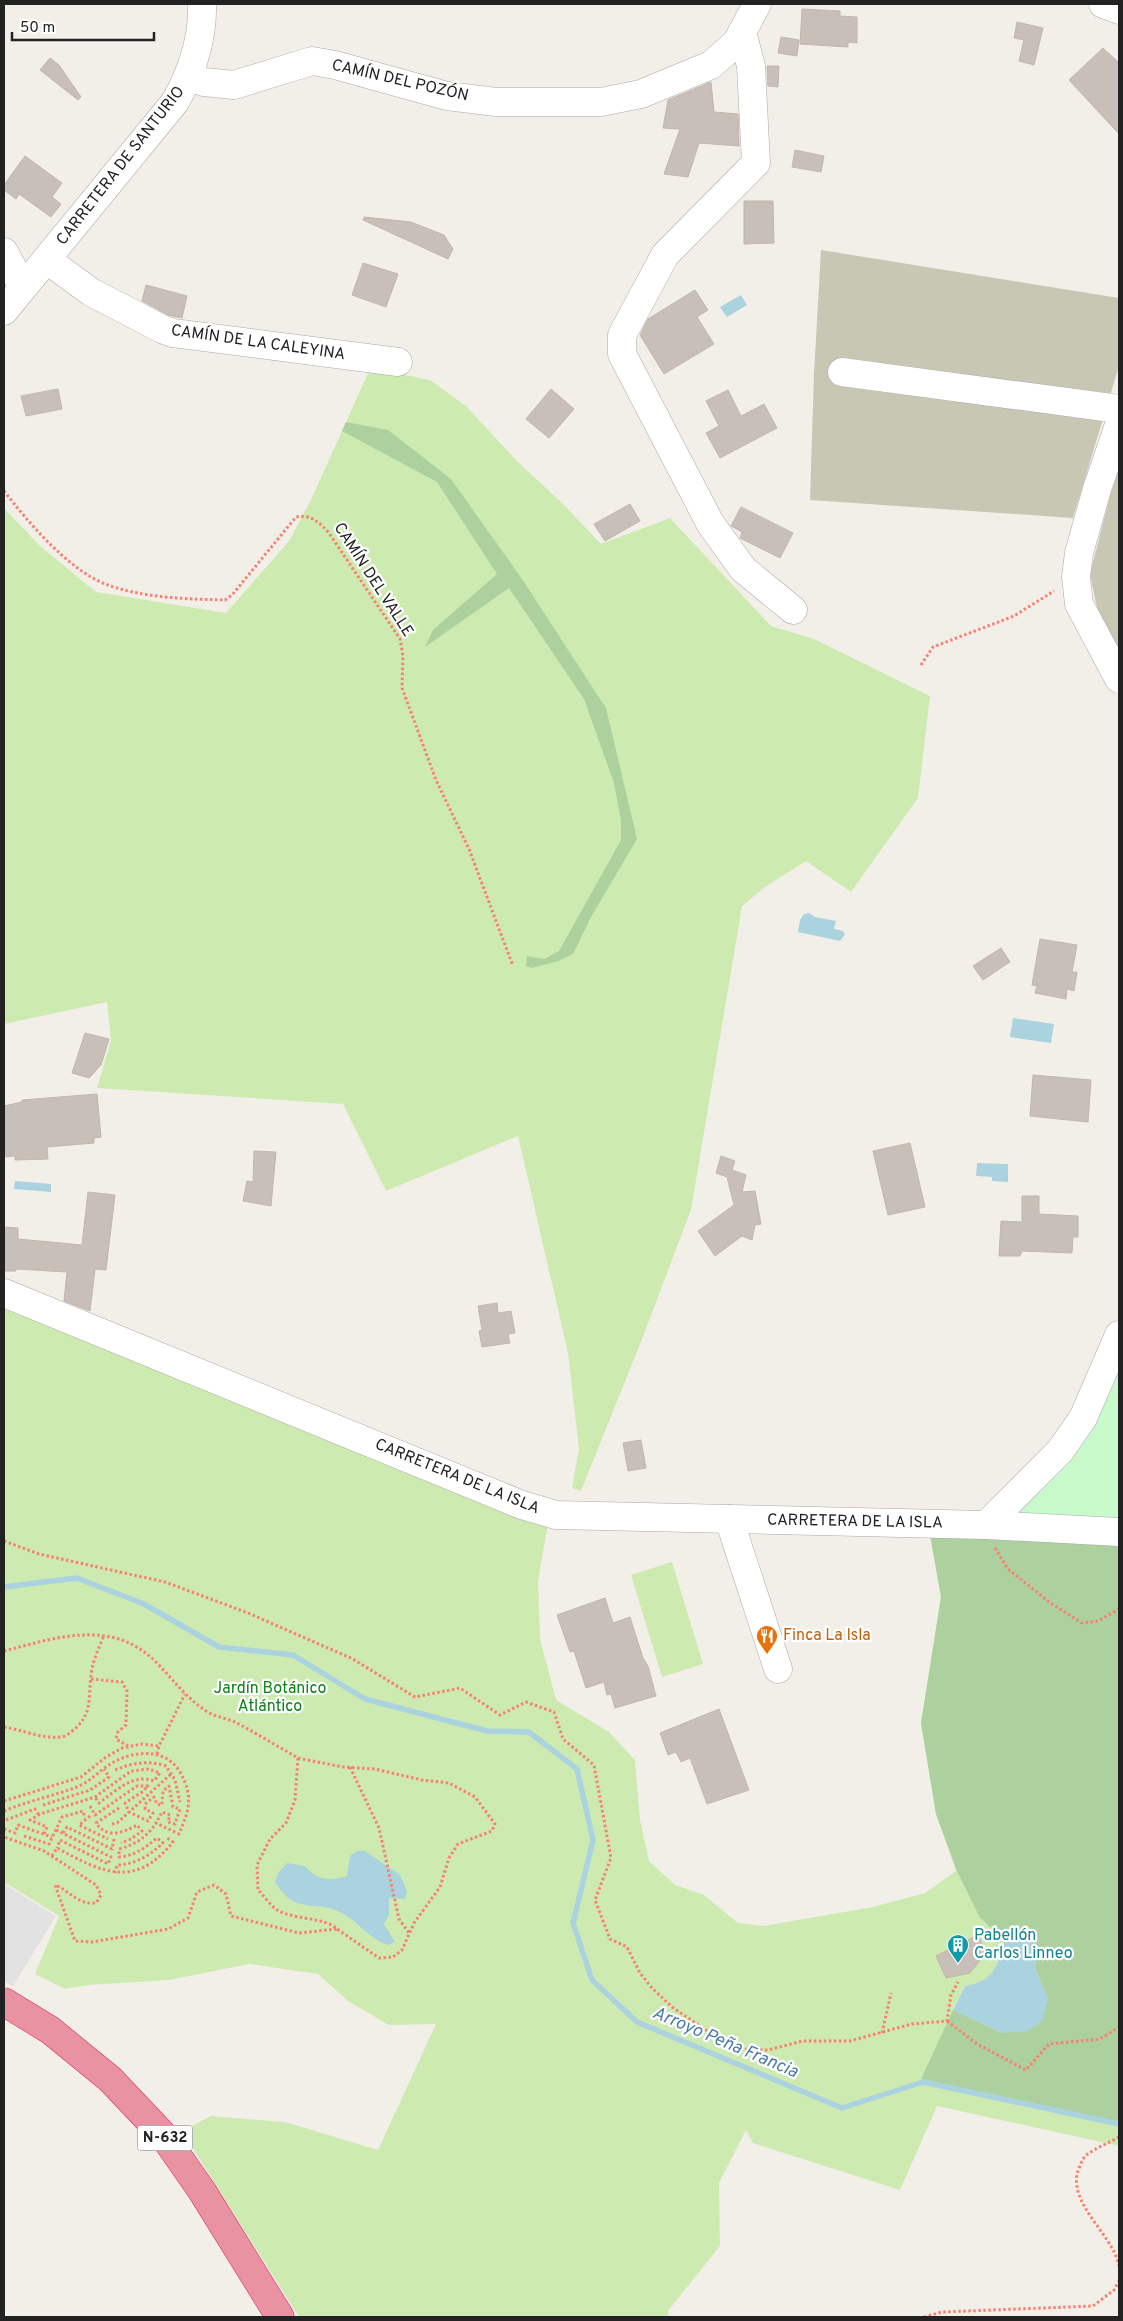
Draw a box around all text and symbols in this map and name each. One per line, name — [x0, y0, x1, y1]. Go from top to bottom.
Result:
scale bar — [12, 10, 155, 42]
text: 50 m — [20, 19, 55, 38]
street label: CAMÍN DEL POZÓN — [330, 54, 471, 106]
street label: CARRETERA DE SANTURIO — [53, 82, 189, 250]
street label: CAMÍN DE LA CALEYINA — [170, 319, 347, 365]
street label: CAMÍN DEL VALLE — [329, 518, 419, 641]
street label: CARRETERA DE LA ISLA — [372, 1435, 542, 1519]
street label: CARRETERA DE LA ISLA — [767, 1510, 943, 1534]
restaurant icon: Finca La Isla — [755, 1624, 779, 1655]
place label: Finca La Isla — [783, 1626, 871, 1646]
park label: Jardín Botánico Atlántico — [213, 1679, 327, 1717]
place label: Pabellón Carlos Linneo — [974, 1926, 1073, 1964]
building icon: Pabellón Carlos Linneo — [946, 1933, 970, 1964]
water label: Arroyo Peña Francia — [649, 2002, 802, 2084]
road number: N-632 — [138, 2126, 192, 2150]

